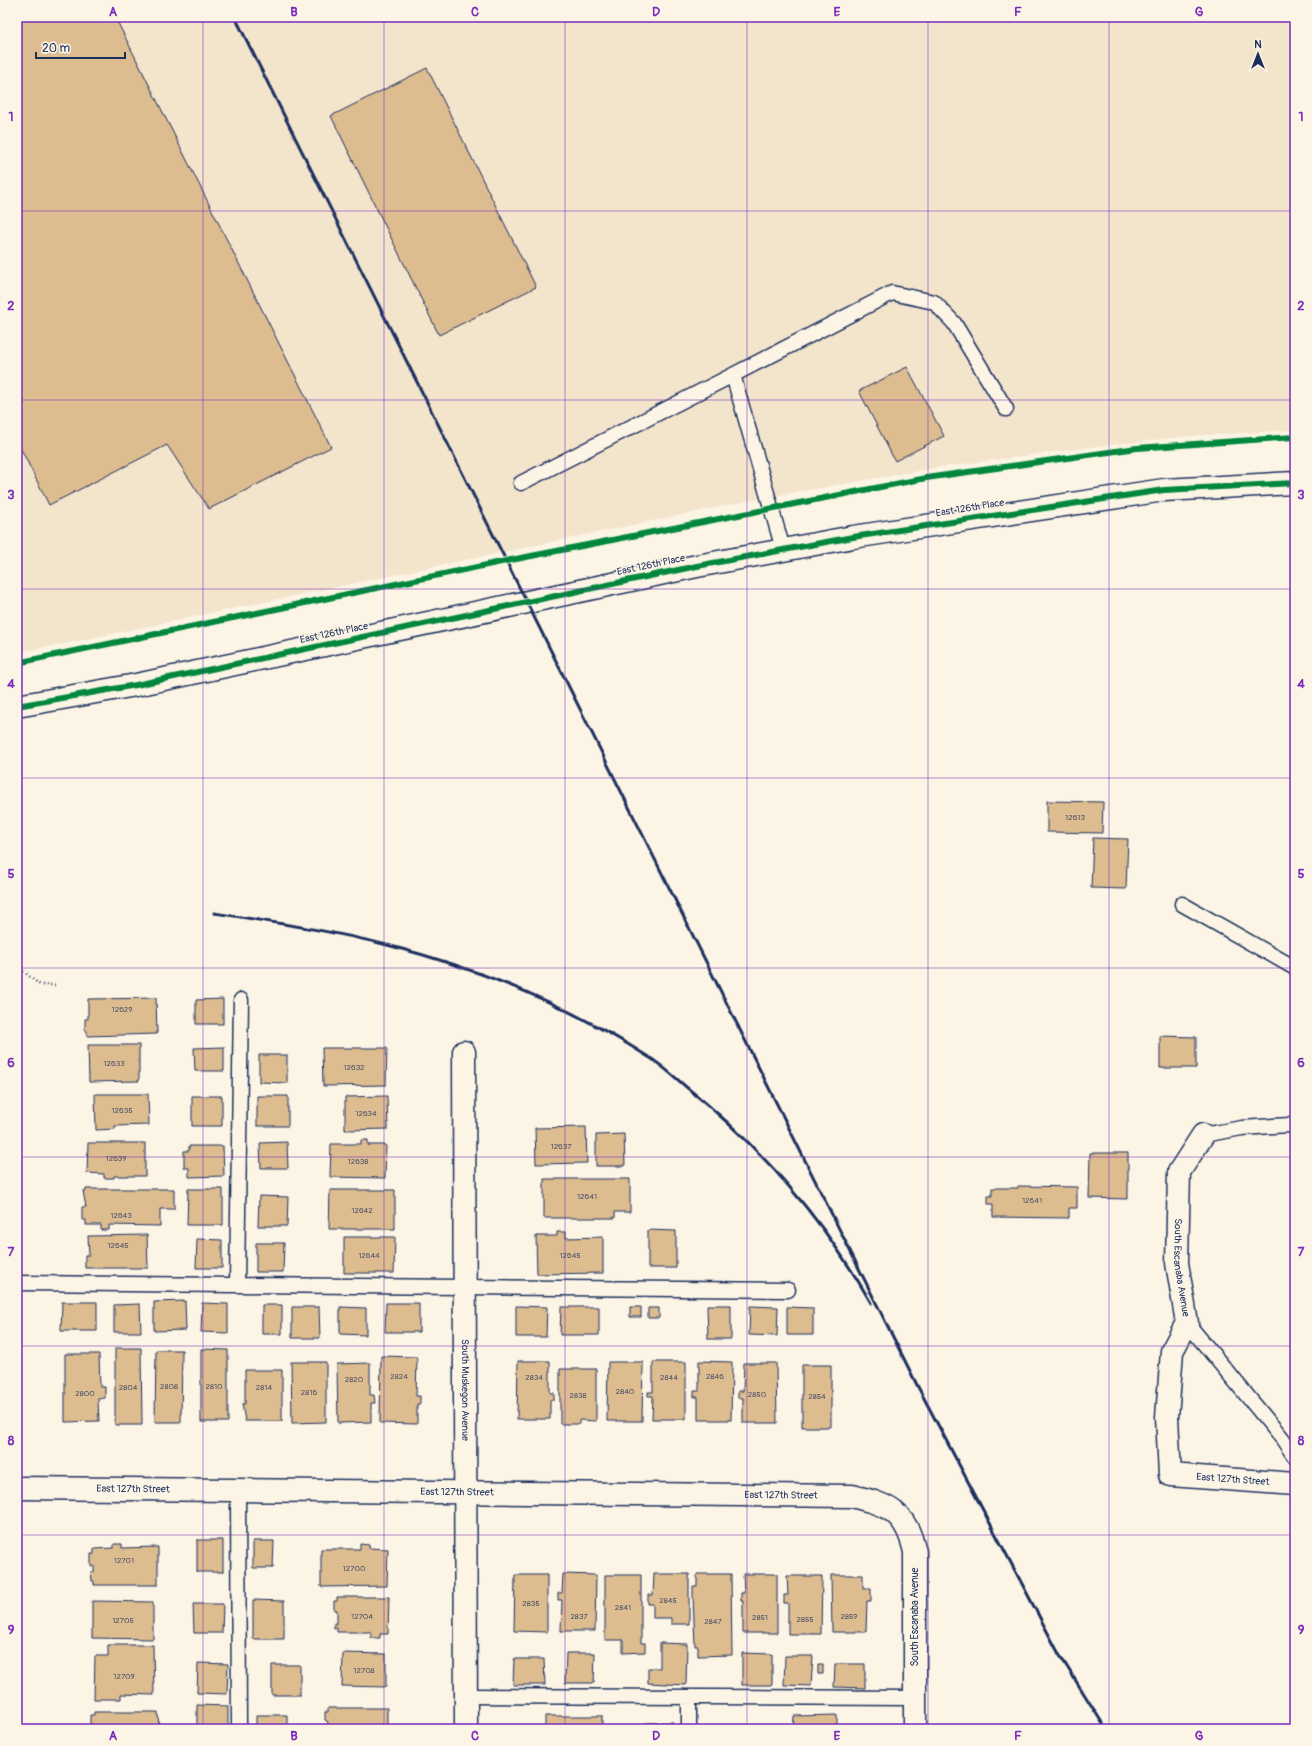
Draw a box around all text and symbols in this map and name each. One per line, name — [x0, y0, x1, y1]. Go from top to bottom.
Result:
text: A — [109, 4, 118, 20]
text: B — [290, 4, 298, 20]
text: C — [471, 4, 479, 20]
text: D — [652, 4, 660, 20]
text: E — [834, 4, 841, 20]
text: F — [1014, 4, 1022, 20]
text: G — [1195, 4, 1204, 20]
scale bar — [36, 34, 125, 60]
north arrow — [1238, 34, 1278, 74]
text: N — [1254, 38, 1262, 51]
text: 20 m — [42, 41, 71, 56]
text: 1 — [8, 109, 14, 125]
text: 1 — [1298, 109, 1304, 125]
text: 2 — [7, 298, 15, 314]
text: 2 — [1297, 298, 1305, 314]
text: 3 — [7, 487, 15, 503]
text: 3 — [1297, 487, 1305, 503]
street label: East 126th Place — [935, 497, 1005, 519]
street label: East 126th Place — [616, 552, 686, 578]
street label: East 126th Place — [299, 620, 369, 646]
text: 4 — [7, 676, 15, 692]
text: 4 — [1297, 676, 1305, 692]
house number: 12613 — [1065, 813, 1085, 822]
text: 5 — [7, 866, 15, 882]
text: 5 — [1297, 866, 1305, 882]
house number: 12629 — [112, 1005, 132, 1014]
text: 6 — [7, 1055, 15, 1071]
text: 6 — [1297, 1055, 1305, 1071]
house number: 12633 — [103, 1059, 125, 1068]
house number: 12632 — [343, 1063, 365, 1072]
house number: 12635 — [111, 1106, 133, 1115]
house number: 12634 — [355, 1109, 377, 1118]
house number: 12637 — [551, 1142, 572, 1151]
house number: 12639 — [106, 1154, 126, 1163]
house number: 12638 — [348, 1157, 368, 1166]
house number: 12641 — [577, 1192, 597, 1201]
house number: 12641 — [1022, 1196, 1042, 1205]
house number: 12642 — [351, 1206, 373, 1215]
house number: 12643 — [110, 1211, 132, 1220]
street label: South Escanaba Avenue — [1171, 1218, 1192, 1318]
house number: 12645 — [107, 1241, 129, 1250]
text: 7 — [8, 1244, 15, 1260]
text: 7 — [1298, 1244, 1305, 1260]
house number: 12644 — [358, 1251, 380, 1260]
house number: 12645 — [559, 1251, 581, 1260]
street label: South Muskegon Avenue — [459, 1339, 471, 1441]
house number: 2824 — [390, 1372, 408, 1381]
house number: 2846 — [706, 1372, 724, 1381]
house number: 2834 — [525, 1373, 543, 1382]
house number: 2844 — [660, 1373, 678, 1382]
house number: 2820 — [345, 1375, 364, 1384]
house number: 2808 — [160, 1382, 178, 1391]
house number: 2810 — [205, 1382, 223, 1391]
house number: 2804 — [119, 1383, 138, 1392]
house number: 2814 — [256, 1383, 272, 1392]
house number: 2840 — [616, 1387, 635, 1396]
house number: 2816 — [301, 1388, 317, 1397]
house number: 2800 — [75, 1389, 95, 1398]
house number: 2850 — [748, 1390, 767, 1399]
house number: 2838 — [570, 1391, 587, 1400]
house number: 2854 — [808, 1392, 826, 1401]
text: 8 — [8, 1433, 15, 1449]
text: 8 — [1298, 1433, 1305, 1449]
street label: East 127th Street — [1196, 1471, 1271, 1488]
street label: East 127th Street — [96, 1483, 171, 1495]
street label: East 127th Street — [420, 1486, 495, 1499]
street label: East 127th Street — [744, 1489, 819, 1502]
house number: 12701 — [114, 1556, 134, 1565]
house number: 12700 — [343, 1564, 366, 1573]
street label: South Escanaba Avenue — [909, 1567, 921, 1667]
house number: 2845 — [659, 1596, 677, 1605]
house number: 2835 — [522, 1599, 540, 1608]
house number: 2841 — [615, 1603, 631, 1612]
house number: 12704 — [351, 1612, 373, 1621]
house number: 2837 — [570, 1612, 588, 1621]
house number: 2859 — [841, 1612, 857, 1621]
house number: 2851 — [752, 1613, 768, 1622]
house number: 2855 — [796, 1615, 814, 1624]
house number: 12705 — [112, 1616, 134, 1625]
house number: 2847 — [704, 1617, 722, 1626]
text: 9 — [8, 1622, 15, 1638]
text: 9 — [1298, 1622, 1305, 1638]
house number: 12708 — [353, 1666, 375, 1675]
house number: 12709 — [113, 1672, 135, 1681]
text: A — [109, 1728, 118, 1744]
text: B — [290, 1728, 298, 1744]
text: C — [471, 1728, 479, 1744]
text: D — [652, 1728, 660, 1744]
text: E — [834, 1728, 841, 1744]
text: F — [1014, 1728, 1022, 1744]
text: G — [1195, 1728, 1204, 1744]

